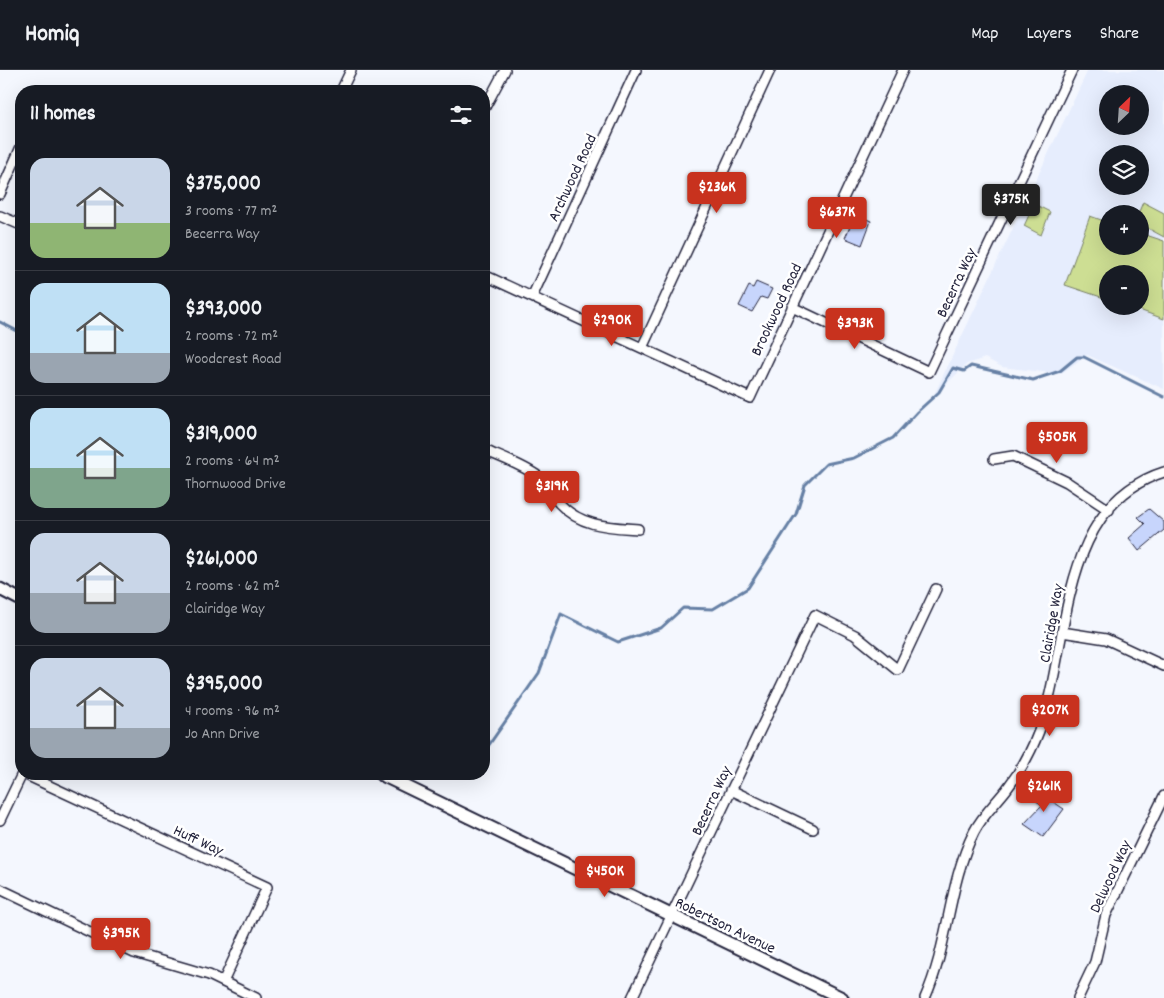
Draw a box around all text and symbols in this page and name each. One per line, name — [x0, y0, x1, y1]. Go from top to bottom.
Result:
text: Homiq — [25, 18, 80, 52]
text: Map — [971, 22, 998, 47]
text: Layers — [1026, 22, 1072, 47]
text: Share — [1100, 22, 1139, 47]
north arrow — [1099, 85, 1149, 135]
map controls — [1099, 85, 1149, 315]
text: 11 homes — [30, 100, 95, 130]
icon: filters — [447, 101, 475, 129]
street label: Archwood Road — [543, 131, 604, 226]
button: layers — [1099, 145, 1149, 195]
text: $375,000 — [185, 170, 261, 200]
pin: $236K — [682, 172, 752, 214]
text: $236K — [698, 176, 736, 199]
icon: home — [70, 178, 130, 238]
pin: $375K — [976, 184, 1046, 226]
text: $375K — [993, 188, 1029, 211]
pin: $637K — [802, 196, 872, 239]
text: 3 rooms · 77 m² — [185, 200, 277, 223]
text: $637K — [819, 201, 855, 224]
button: + — [1099, 205, 1149, 255]
text: Becerra Way — [185, 223, 259, 246]
street label: Becerra Way — [931, 244, 984, 322]
street label: Brookwood Road — [746, 260, 809, 360]
button: − — [1099, 265, 1149, 315]
text: $393,000 — [185, 295, 262, 325]
icon: home — [70, 303, 130, 363]
pin: $290K — [577, 304, 647, 347]
pin: $393K — [820, 308, 890, 350]
text: $290K — [593, 309, 631, 332]
text: $393K — [836, 312, 874, 335]
text: 2 rooms · 72 m² — [185, 325, 278, 348]
text: Woodcrest Road — [185, 348, 282, 371]
text: $319,000 — [185, 420, 258, 450]
pin: $505K — [1022, 422, 1092, 464]
text: $505K — [1037, 426, 1077, 449]
icon: home — [70, 428, 130, 488]
text: 2 rooms · 64 m² — [185, 450, 280, 473]
pin: $319K — [517, 470, 587, 513]
text: Thornwood Drive — [185, 473, 286, 496]
text: $319K — [535, 475, 569, 498]
text: $261,000 — [185, 545, 258, 575]
icon: home — [70, 553, 130, 613]
text: 2 rooms · 62 m² — [185, 575, 280, 598]
street label: Clairidge Way — [1034, 582, 1071, 665]
text: Clairidge Way — [185, 598, 264, 621]
text: $395,000 — [185, 670, 263, 700]
icon: home — [70, 678, 130, 738]
pin: $207K — [1015, 694, 1085, 737]
text: $207K — [1031, 699, 1069, 722]
text: 4 rooms · 96 m² — [185, 700, 280, 723]
text: Jo Ann Drive — [185, 723, 260, 746]
street label: Becerra Way — [686, 762, 739, 840]
pin: $261K — [1009, 770, 1079, 813]
text: $261K — [1027, 775, 1061, 798]
street label: Huff Way — [169, 820, 227, 863]
street label: Delwood Way — [1084, 836, 1138, 917]
pin: $450K — [570, 856, 640, 898]
text: $450K — [586, 860, 624, 883]
street label: Robertson Avenue — [671, 892, 779, 961]
pin: $395K — [86, 918, 156, 960]
text: $395K — [102, 922, 140, 945]

